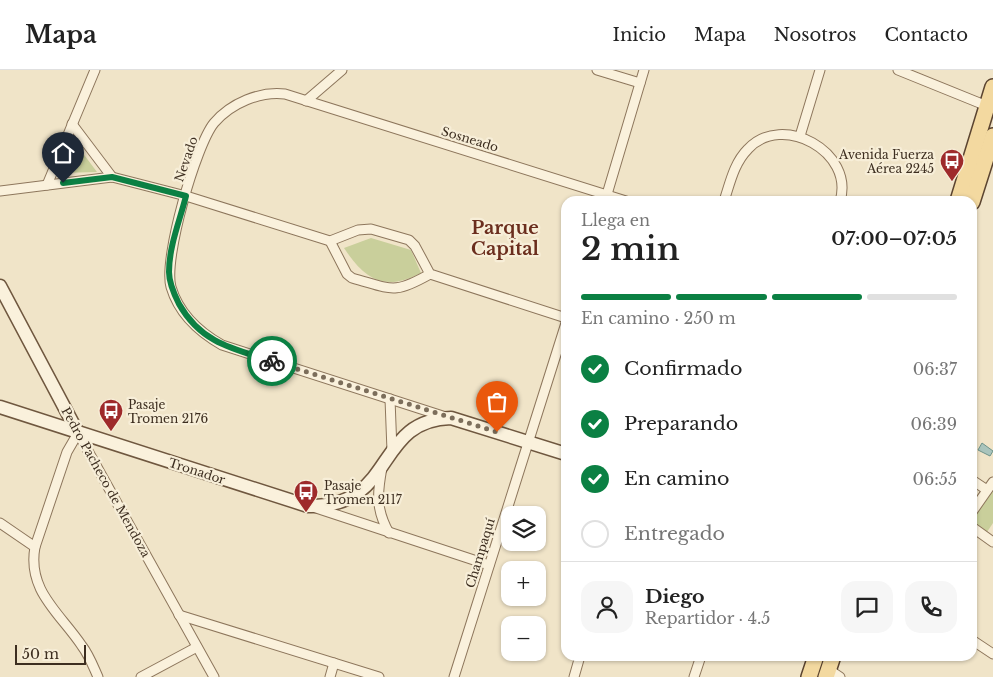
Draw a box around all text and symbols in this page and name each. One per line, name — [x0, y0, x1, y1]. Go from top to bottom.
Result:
text: Mapa — [25, 20, 97, 49]
text: Inicio — [612, 24, 666, 46]
text: Mapa — [694, 24, 746, 46]
text: Nosotros — [774, 24, 856, 46]
text: Contacto — [884, 24, 968, 46]
street label: Sosneado — [440, 123, 500, 155]
pin — [42, 132, 84, 183]
street label: Nevado — [171, 134, 201, 184]
icon: home — [49, 139, 77, 167]
place label: Avenida Fuerza Aérea 2245 — [838, 147, 934, 176]
bus stop icon: Avenida Fuerza Aérea 2245 — [939, 148, 965, 182]
text: Llega en — [581, 210, 650, 230]
district label: Parque Capital — [471, 217, 539, 260]
text: 07:00–07:05 — [831, 227, 957, 250]
text: 2 min — [581, 229, 680, 269]
text: En camino · 250 m — [581, 308, 736, 328]
courier — [247, 336, 297, 386]
icon: bike — [258, 347, 286, 375]
icon: check — [581, 355, 609, 383]
text: Confirmado — [624, 357, 742, 380]
text: 06:37 — [913, 359, 957, 379]
pin — [476, 381, 518, 432]
icon: bag — [483, 388, 511, 416]
place label: Pasaje Tromen 2176 — [128, 397, 208, 426]
bus stop icon: Pasaje Tromen 2176 — [98, 398, 124, 432]
street label: Pedro Pacheco de Mendoza — [58, 404, 154, 560]
icon: check — [581, 410, 609, 438]
text: Preparando — [624, 412, 738, 435]
text: 06:39 — [911, 414, 957, 434]
street label: Tronador — [167, 455, 228, 487]
icon: check — [581, 465, 609, 493]
text: En camino — [624, 467, 729, 490]
text: 06:55 — [913, 469, 957, 489]
place label: Pasaje Tromen 2117 — [324, 478, 403, 507]
bus stop icon: Pasaje Tromen 2117 — [293, 479, 319, 513]
map controls — [501, 506, 546, 661]
button: layers — [501, 506, 546, 551]
street label: Champaquí — [462, 515, 498, 590]
text: Entregado — [624, 522, 725, 545]
button: + — [501, 561, 546, 606]
button: person — [581, 581, 633, 633]
button: chat — [841, 581, 893, 633]
button: phone — [905, 581, 957, 633]
text: Diego — [645, 585, 704, 608]
text: Repartidor · 4.5 — [645, 608, 770, 628]
button: − — [501, 616, 546, 661]
scale bar — [15, 642, 86, 665]
text: 50 m — [22, 645, 59, 663]

